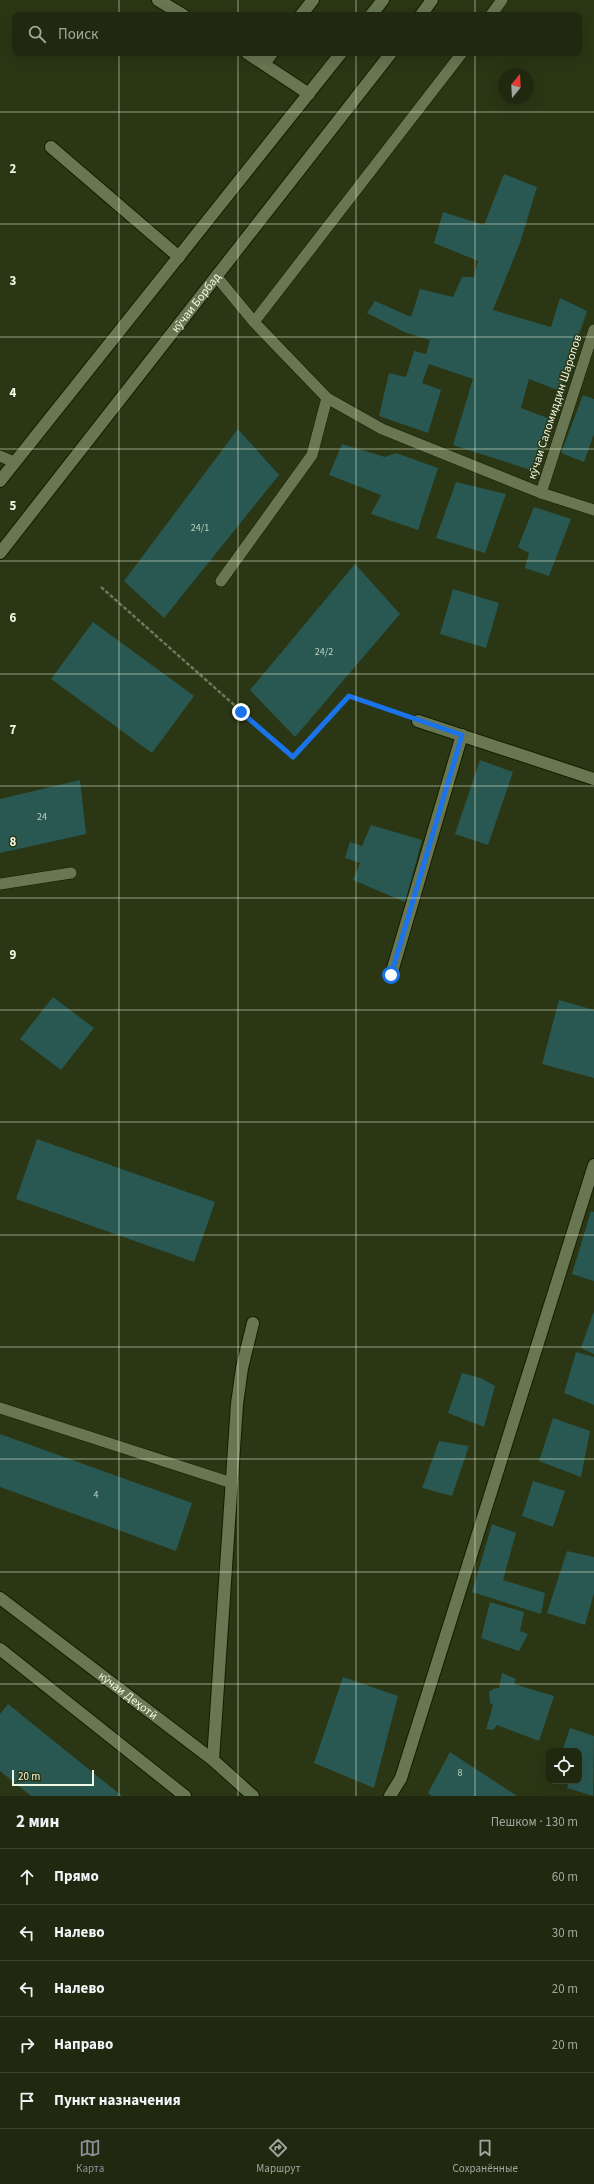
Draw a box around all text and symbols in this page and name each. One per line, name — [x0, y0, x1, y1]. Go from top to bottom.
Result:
search box — [12, 12, 582, 56]
icon: search — [26, 23, 48, 45]
text: Поиск — [58, 24, 99, 45]
north arrow — [498, 68, 534, 104]
text: 2 — [10, 160, 17, 178]
street label: кӯчаи Борбад — [167, 268, 225, 336]
text: 3 — [10, 272, 17, 290]
street label: кӯчаи Саломиддин Шаропов — [524, 333, 586, 481]
text: 4 — [10, 384, 17, 402]
text: 5 — [10, 497, 17, 515]
house number: 24/1 — [191, 521, 209, 535]
text: 6 — [10, 609, 17, 627]
house number: 24/2 — [315, 645, 333, 659]
route end — [232, 703, 250, 721]
text: 7 — [10, 721, 17, 739]
house number: 24 — [37, 810, 47, 824]
text: 8 — [10, 833, 17, 851]
text: 9 — [10, 946, 17, 964]
route start — [382, 966, 400, 984]
house number: 4 — [94, 1488, 99, 1502]
street label: кӯчаи Деҳотӣ — [95, 1667, 161, 1724]
map controls — [546, 1748, 582, 1784]
button: locate — [546, 1748, 582, 1784]
house number: 8 — [458, 1766, 463, 1780]
scale bar — [12, 1768, 94, 1787]
text: 20 m — [18, 1769, 40, 1784]
text: 2 мин — [16, 1810, 59, 1834]
text: Пешком · 130 m — [491, 1813, 578, 1831]
icon: ahead — [16, 1866, 38, 1888]
text: Прямо — [54, 1866, 99, 1887]
text: 60 m — [552, 1868, 578, 1886]
icon: left — [16, 1922, 38, 1944]
text: Налево — [54, 1922, 105, 1943]
text: 30 m — [552, 1924, 578, 1942]
icon: left — [16, 1978, 38, 2000]
text: Налево — [54, 1978, 105, 1999]
text: 20 m — [552, 1980, 578, 1998]
icon: right — [16, 2034, 38, 2056]
text: Направо — [54, 2034, 113, 2055]
text: 20 m — [552, 2036, 578, 2054]
icon: arrive — [16, 2090, 38, 2112]
text: Пункт назначения — [54, 2090, 181, 2111]
tab: Карта — [76, 2137, 104, 2176]
tab: Маршрут — [256, 2137, 301, 2176]
tab: Сохранённые — [453, 2137, 518, 2176]

